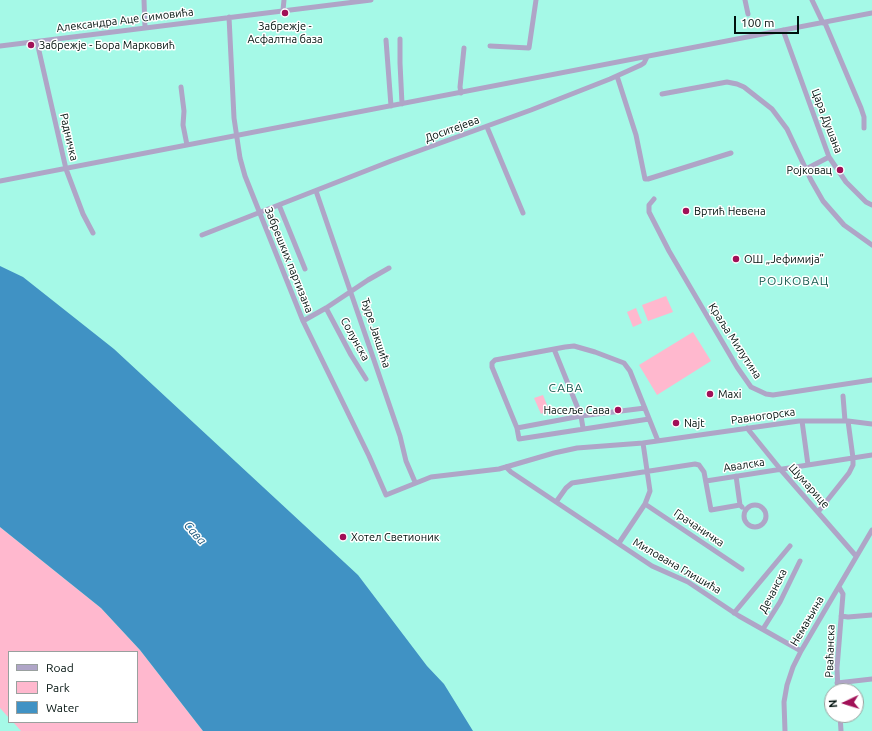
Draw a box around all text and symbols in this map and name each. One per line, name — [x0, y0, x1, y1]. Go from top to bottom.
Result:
street label: Александра Аце Симовића — [56, 5, 194, 35]
marker: Забрежје - Асфалтна база — [280, 8, 290, 18]
scale bar — [736, 8, 801, 34]
text: 100 m — [741, 16, 774, 29]
place label: Забрежје - Асфалтна база — [247, 19, 323, 45]
place label: Забрежје - Бора Марковић — [39, 38, 175, 52]
marker: Забрежје - Бора Марковић — [26, 40, 36, 50]
street label: Цара Душана — [809, 87, 845, 155]
street label: Радничка — [57, 112, 81, 162]
street label: Доситејева — [423, 113, 481, 145]
place label: Ројковац — [786, 163, 832, 177]
marker: Ројковац — [835, 165, 845, 175]
place label: Вртић Невена — [694, 204, 766, 218]
street label: Забрешких партизана — [262, 205, 316, 315]
marker: Вртић Невена — [681, 206, 691, 216]
place label: ОШ „Јефимија” — [744, 252, 824, 266]
marker: ОШ „Јефимија” — [731, 254, 741, 264]
district label: РОЈКОВАЦ — [759, 274, 829, 288]
street label: Ђуре Јакшића — [359, 296, 393, 370]
street label: Краља Милутина — [706, 301, 764, 381]
street label: Солунска — [338, 315, 372, 363]
district label: САВА — [549, 381, 583, 395]
place label: Maxi — [718, 387, 741, 401]
marker: Maxi — [705, 389, 715, 399]
place label: Насеље Сава — [543, 403, 610, 417]
marker: Насеље Сава — [613, 405, 623, 415]
street label: Равногорска — [730, 405, 796, 427]
place label: Najt — [684, 416, 705, 430]
marker: Najt — [671, 418, 681, 428]
street label: Авалска — [722, 455, 766, 475]
street label: Шумарице — [786, 461, 832, 511]
street label: Грачаничка — [671, 506, 727, 550]
water label: Сава — [181, 518, 209, 548]
place label: Хотел Светионик — [351, 530, 439, 544]
marker: Хотел Светионик — [338, 532, 348, 542]
street label: Милована Глишића — [630, 535, 724, 597]
street label: Дечанска — [756, 567, 790, 615]
street label: Немањина — [787, 594, 827, 648]
street label: Рваћанска — [822, 624, 838, 678]
legend — [8, 651, 138, 723]
text: Road — [46, 661, 74, 674]
text: Park — [46, 681, 70, 694]
north arrow — [824, 683, 864, 723]
text: N — [827, 699, 839, 708]
text: Water — [46, 701, 79, 714]

